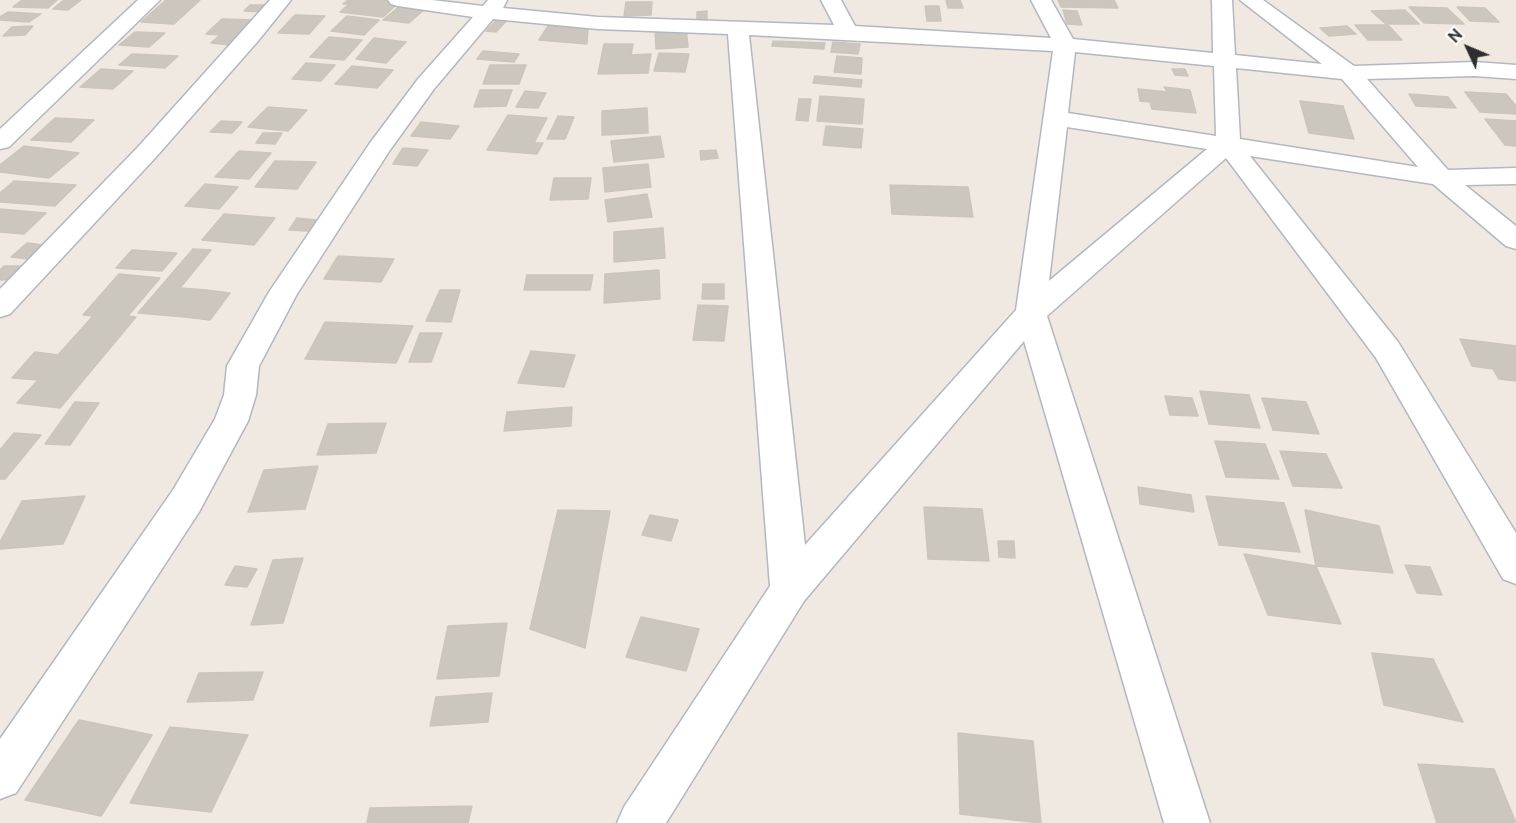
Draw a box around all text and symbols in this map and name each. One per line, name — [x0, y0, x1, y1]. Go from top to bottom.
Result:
north arrow — [1438, 18, 1498, 78]
text: N — [1444, 25, 1466, 46]

